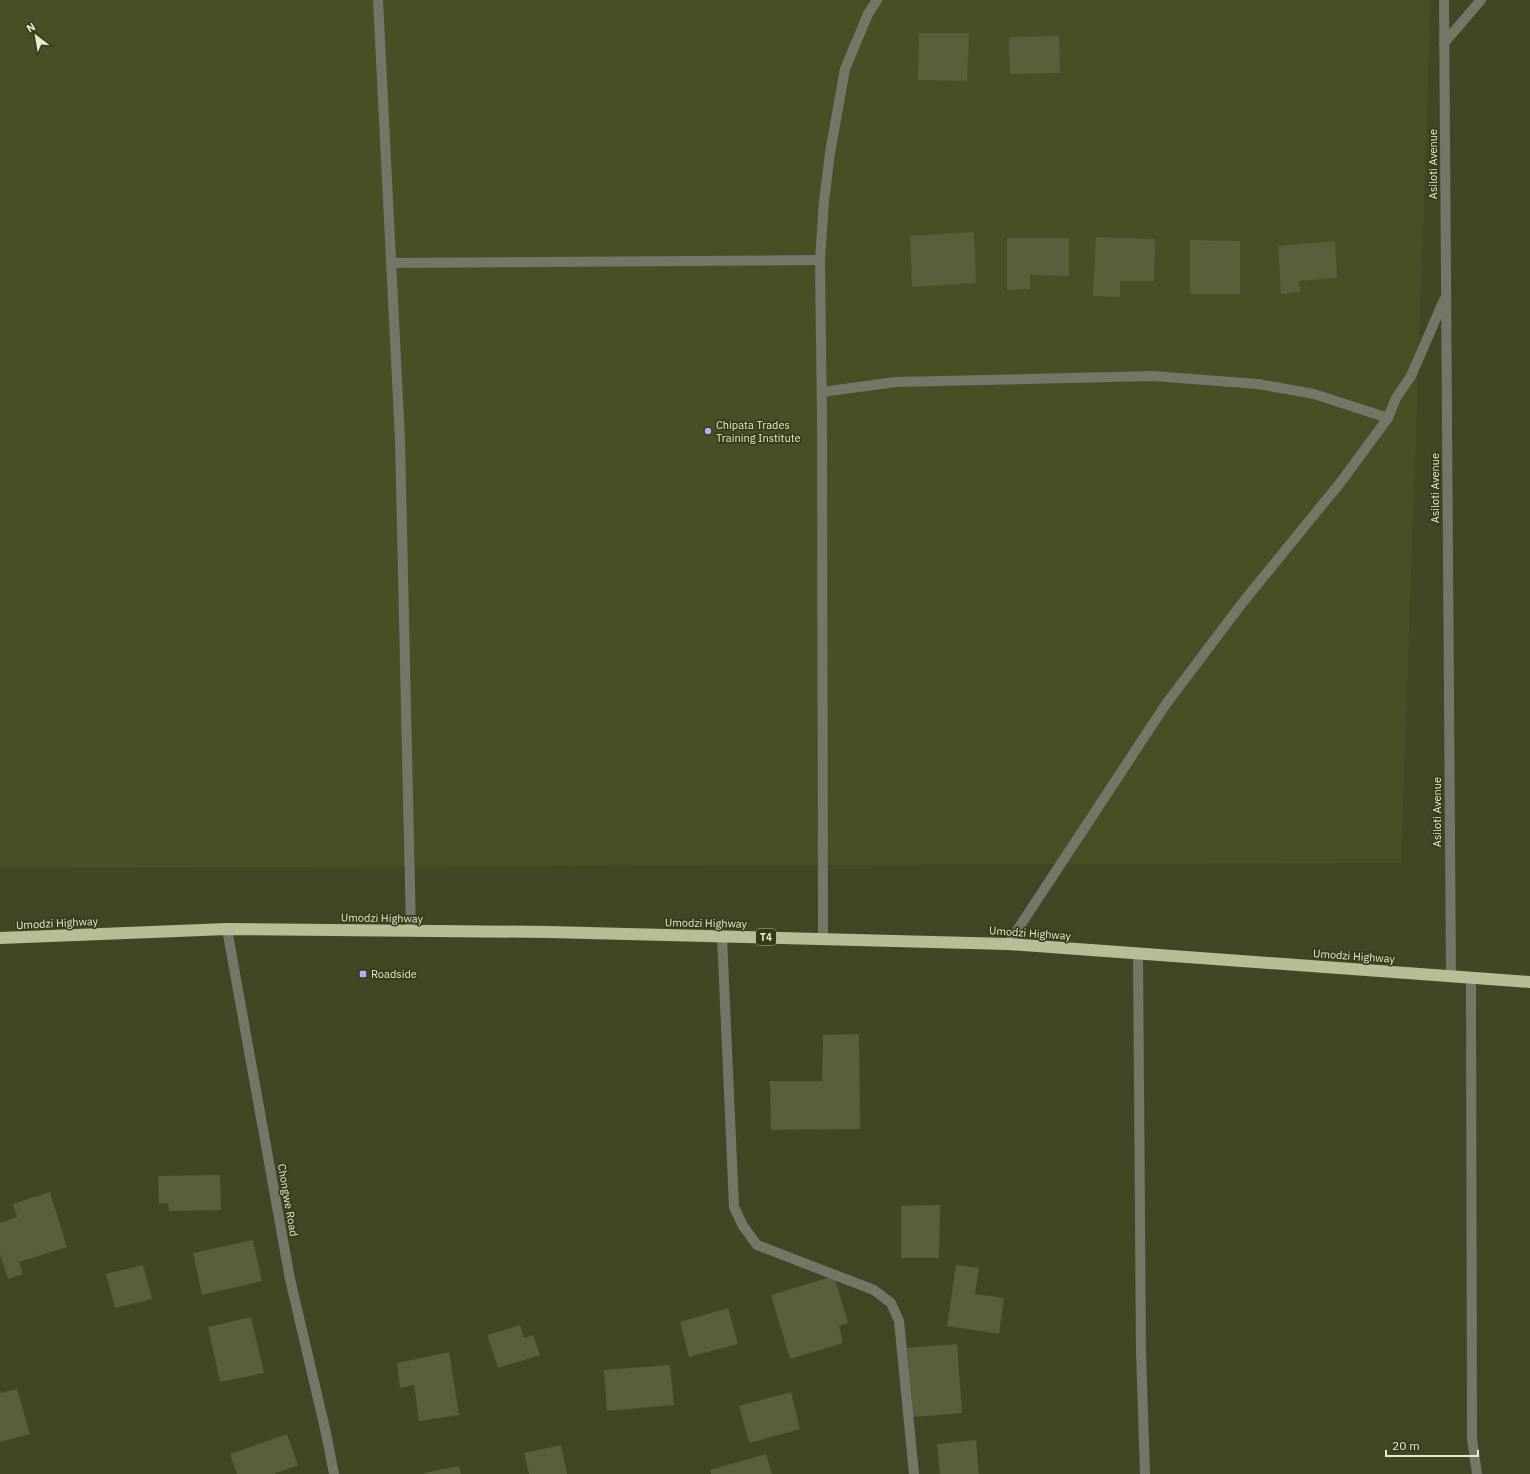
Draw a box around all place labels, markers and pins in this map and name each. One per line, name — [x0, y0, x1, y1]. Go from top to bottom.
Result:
place label: Chipata Trades Training Institute — [716, 418, 801, 445]
marker: Chipata Trades Training Institute — [703, 426, 713, 436]
place label: Roadside — [371, 967, 417, 981]
marker: Roadside — [358, 969, 368, 979]

